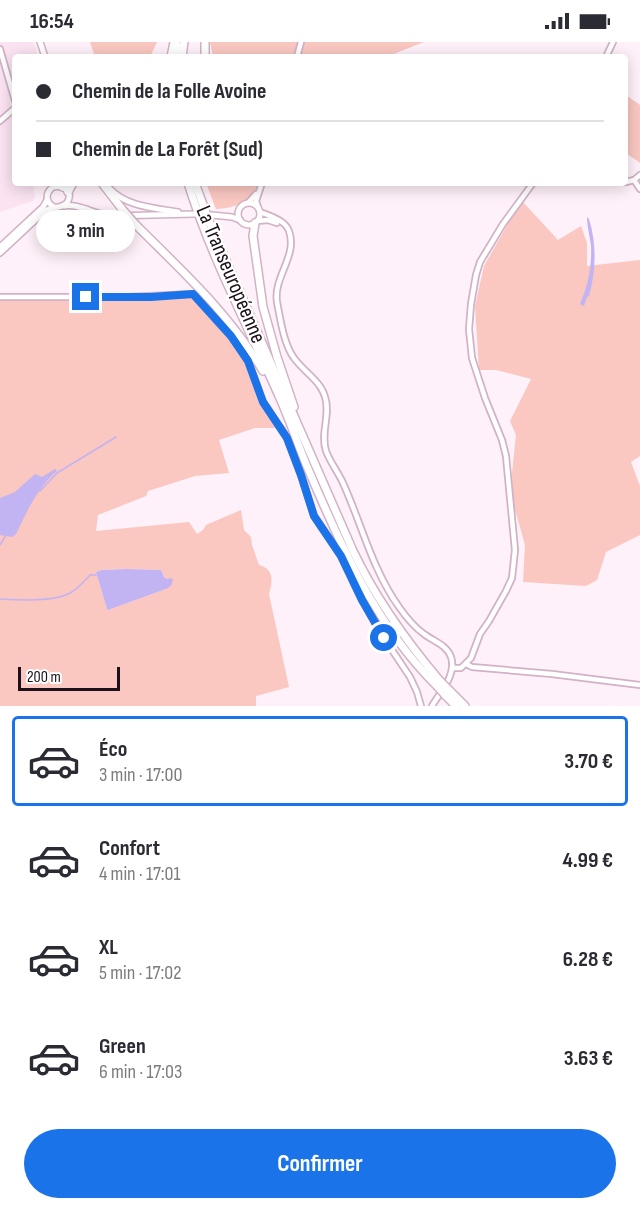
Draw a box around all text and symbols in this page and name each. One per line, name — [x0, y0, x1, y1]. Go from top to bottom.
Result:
text: 16:54 — [30, 8, 74, 35]
text: Chemin de la Folle Avoine — [72, 78, 266, 105]
text: Chemin de La Forêt (Sud) — [72, 136, 263, 163]
street label: La Transeuropéenne — [190, 202, 272, 347]
callout: 3 min — [36, 210, 136, 252]
text: 3 min — [66, 219, 105, 243]
route end — [72, 283, 99, 310]
route start — [370, 624, 397, 651]
scale bar — [18, 664, 120, 692]
text: 200 m — [27, 668, 61, 687]
icon: car — [27, 734, 81, 788]
text: Éco — [99, 736, 127, 763]
text: 3.70 € — [564, 748, 613, 775]
text: 3 min · 17:00 — [99, 763, 182, 787]
icon: car — [27, 833, 81, 887]
text: Confort — [99, 835, 160, 862]
text: 4.99 € — [563, 847, 613, 874]
text: 4 min · 17:01 — [99, 862, 181, 886]
icon: car — [27, 932, 81, 986]
text: XL — [99, 934, 118, 961]
text: 6.28 € — [563, 946, 613, 973]
text: 5 min · 17:02 — [99, 961, 181, 985]
icon: car — [27, 1031, 81, 1085]
text: Green — [99, 1033, 146, 1060]
text: 3.63 € — [564, 1045, 613, 1072]
text: 6 min · 17:03 — [99, 1060, 182, 1084]
button: Confirmer — [24, 1129, 616, 1198]

